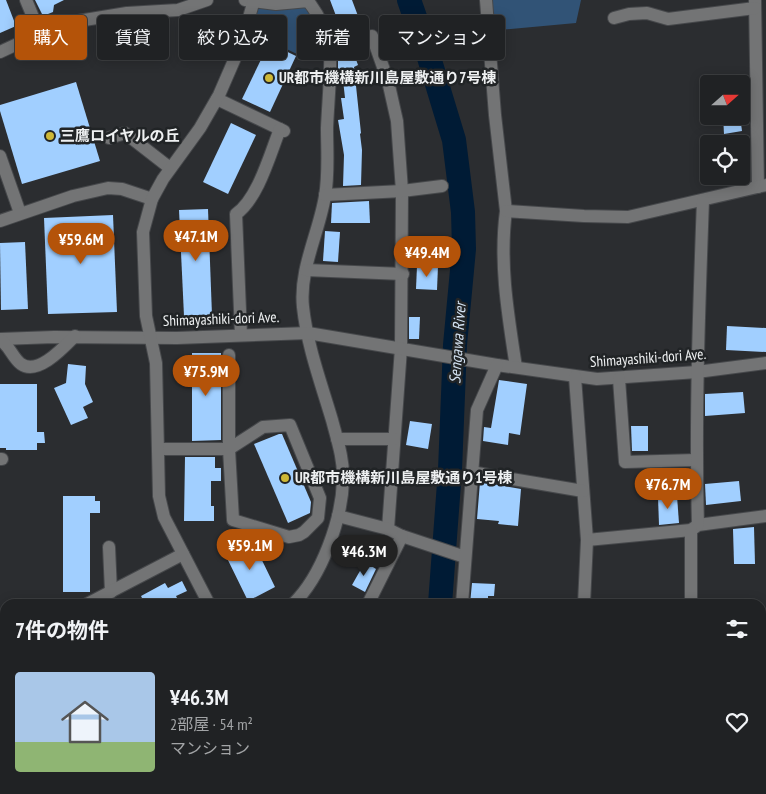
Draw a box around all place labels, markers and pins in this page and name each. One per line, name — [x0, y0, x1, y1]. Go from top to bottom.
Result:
place label: UR都市機構新川島屋敷通り7号棟 — [279, 68, 496, 87]
marker: UR都市機構新川島屋敷通り7号棟 — [263, 72, 275, 84]
place label: 三鷹ロイヤルの丘 — [60, 126, 180, 145]
marker: 三鷹ロイヤルの丘 — [44, 130, 56, 142]
pin: ¥47.1M — [155, 220, 237, 262]
pin: ¥59.6M — [40, 222, 122, 265]
pin: ¥49.4M — [386, 236, 468, 278]
pin: ¥75.9M — [165, 354, 247, 397]
place label: UR都市機構新川島屋敷通り1号棟 — [295, 468, 512, 487]
pin: ¥76.7M — [627, 468, 709, 510]
marker: UR都市機構新川島屋敷通り1号棟 — [279, 472, 291, 484]
pin: ¥59.1M — [209, 528, 291, 571]
pin: ¥46.3M — [323, 534, 405, 577]

